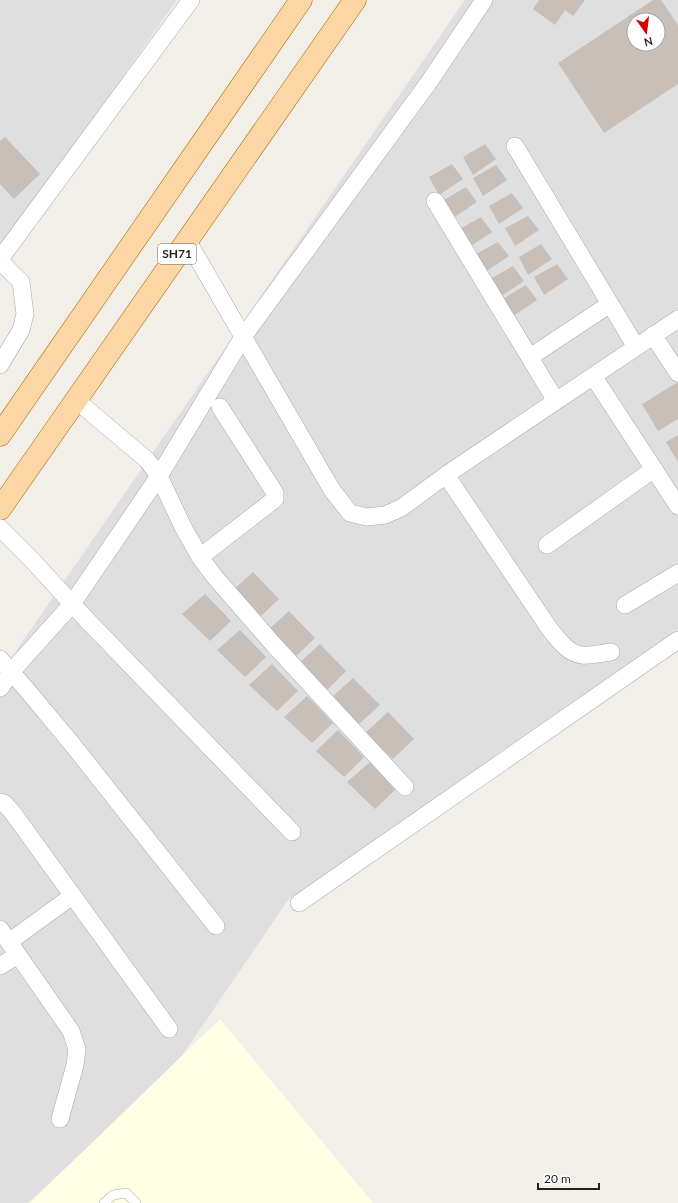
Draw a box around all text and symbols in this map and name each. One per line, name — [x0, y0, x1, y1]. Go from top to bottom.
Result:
north arrow — [626, 12, 666, 52]
text: N — [643, 35, 654, 50]
road number: SH71 — [158, 244, 196, 264]
scale bar — [538, 1165, 599, 1191]
text: 20 m — [544, 1171, 571, 1186]

